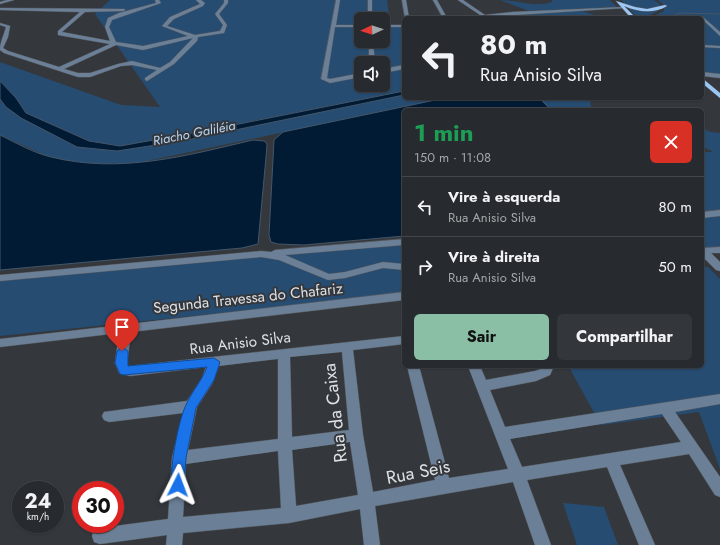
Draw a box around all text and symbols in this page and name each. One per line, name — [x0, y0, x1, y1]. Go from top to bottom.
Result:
north arrow — [354, 12, 390, 48]
map controls — [354, 12, 390, 92]
text: 80 m — [480, 24, 547, 65]
icon: left — [414, 32, 466, 84]
button: sound — [354, 56, 390, 92]
text: Rua Anisio Silva — [480, 62, 602, 88]
text: 1 min — [414, 115, 474, 150]
water label: Riacho Galiléia — [151, 116, 237, 150]
button: close — [650, 121, 692, 163]
text: 150 m · 11:08 — [414, 148, 491, 167]
text: Vire à esquerda — [448, 186, 560, 208]
icon: left — [414, 196, 436, 218]
text: 80 m — [659, 196, 692, 218]
text: Rua Anisio Silva — [448, 208, 536, 227]
text: Vire à direita — [448, 246, 540, 268]
icon: right — [414, 256, 436, 278]
text: 50 m — [658, 256, 692, 278]
text: Rua Anisio Silva — [448, 268, 536, 287]
street label: Segunda Travessa do Chafariz — [152, 277, 344, 319]
pin — [105, 310, 139, 351]
button: Sair — [414, 314, 549, 360]
button: Compartilhar — [557, 314, 692, 360]
icon: arrive — [111, 316, 133, 338]
street label: Rua Anisio Silva — [188, 326, 292, 360]
street label: Rua da Caixa — [316, 362, 354, 464]
street label: Rua Seis — [384, 453, 452, 491]
position arrow — [157, 464, 199, 506]
speed limit sign: 30 — [72, 481, 124, 533]
text: 24 — [24, 487, 52, 516]
text: km/h — [27, 509, 49, 524]

